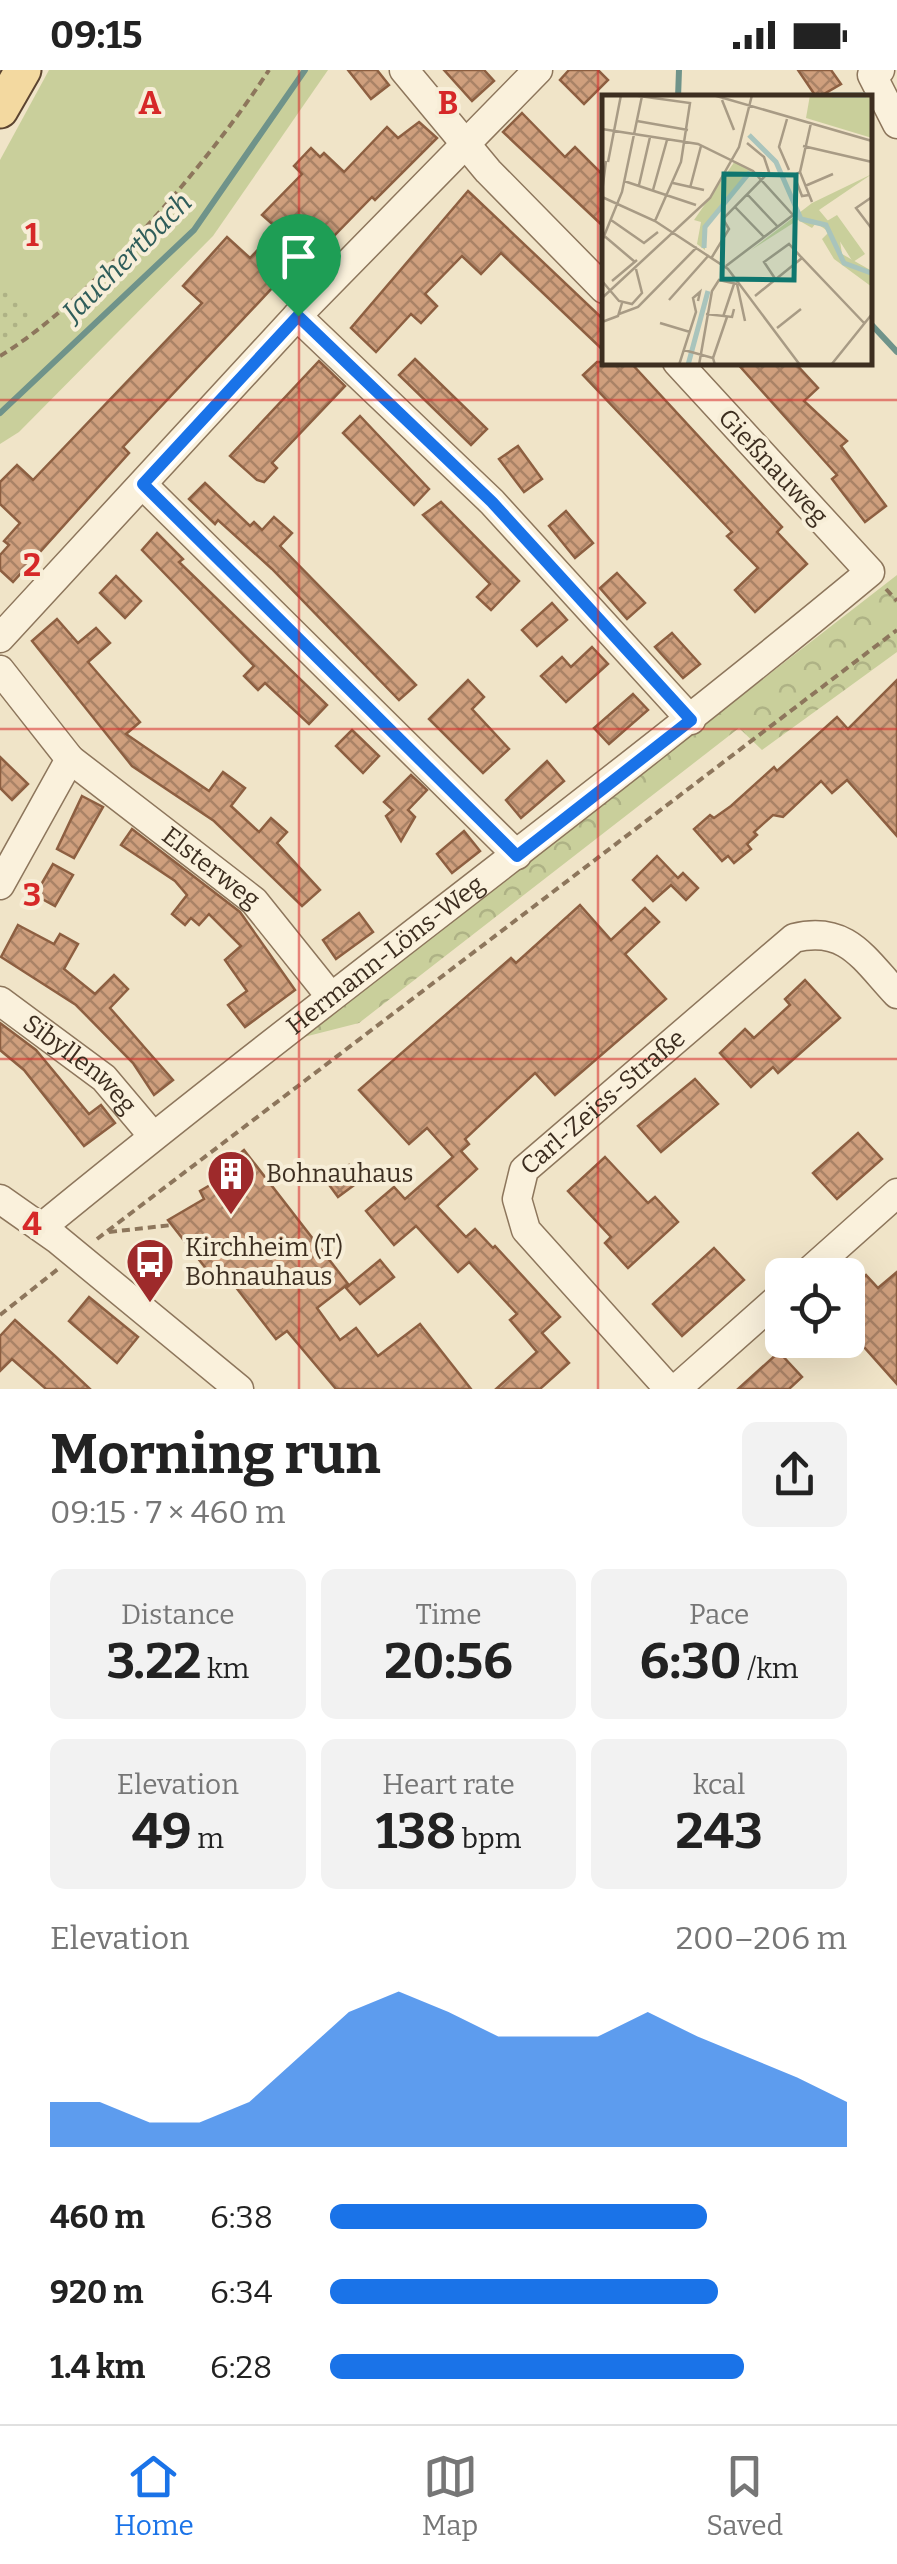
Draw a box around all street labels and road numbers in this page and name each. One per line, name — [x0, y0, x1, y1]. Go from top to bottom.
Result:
street label: Gießnauweg — [712, 403, 834, 531]
street label: Elsterweg — [156, 821, 266, 915]
street label: Hermann-Löns-Weg — [281, 869, 490, 1041]
street label: Sibyllenweg — [17, 1008, 143, 1120]
street label: Carl-Zeiss-Straße — [514, 1023, 691, 1181]

